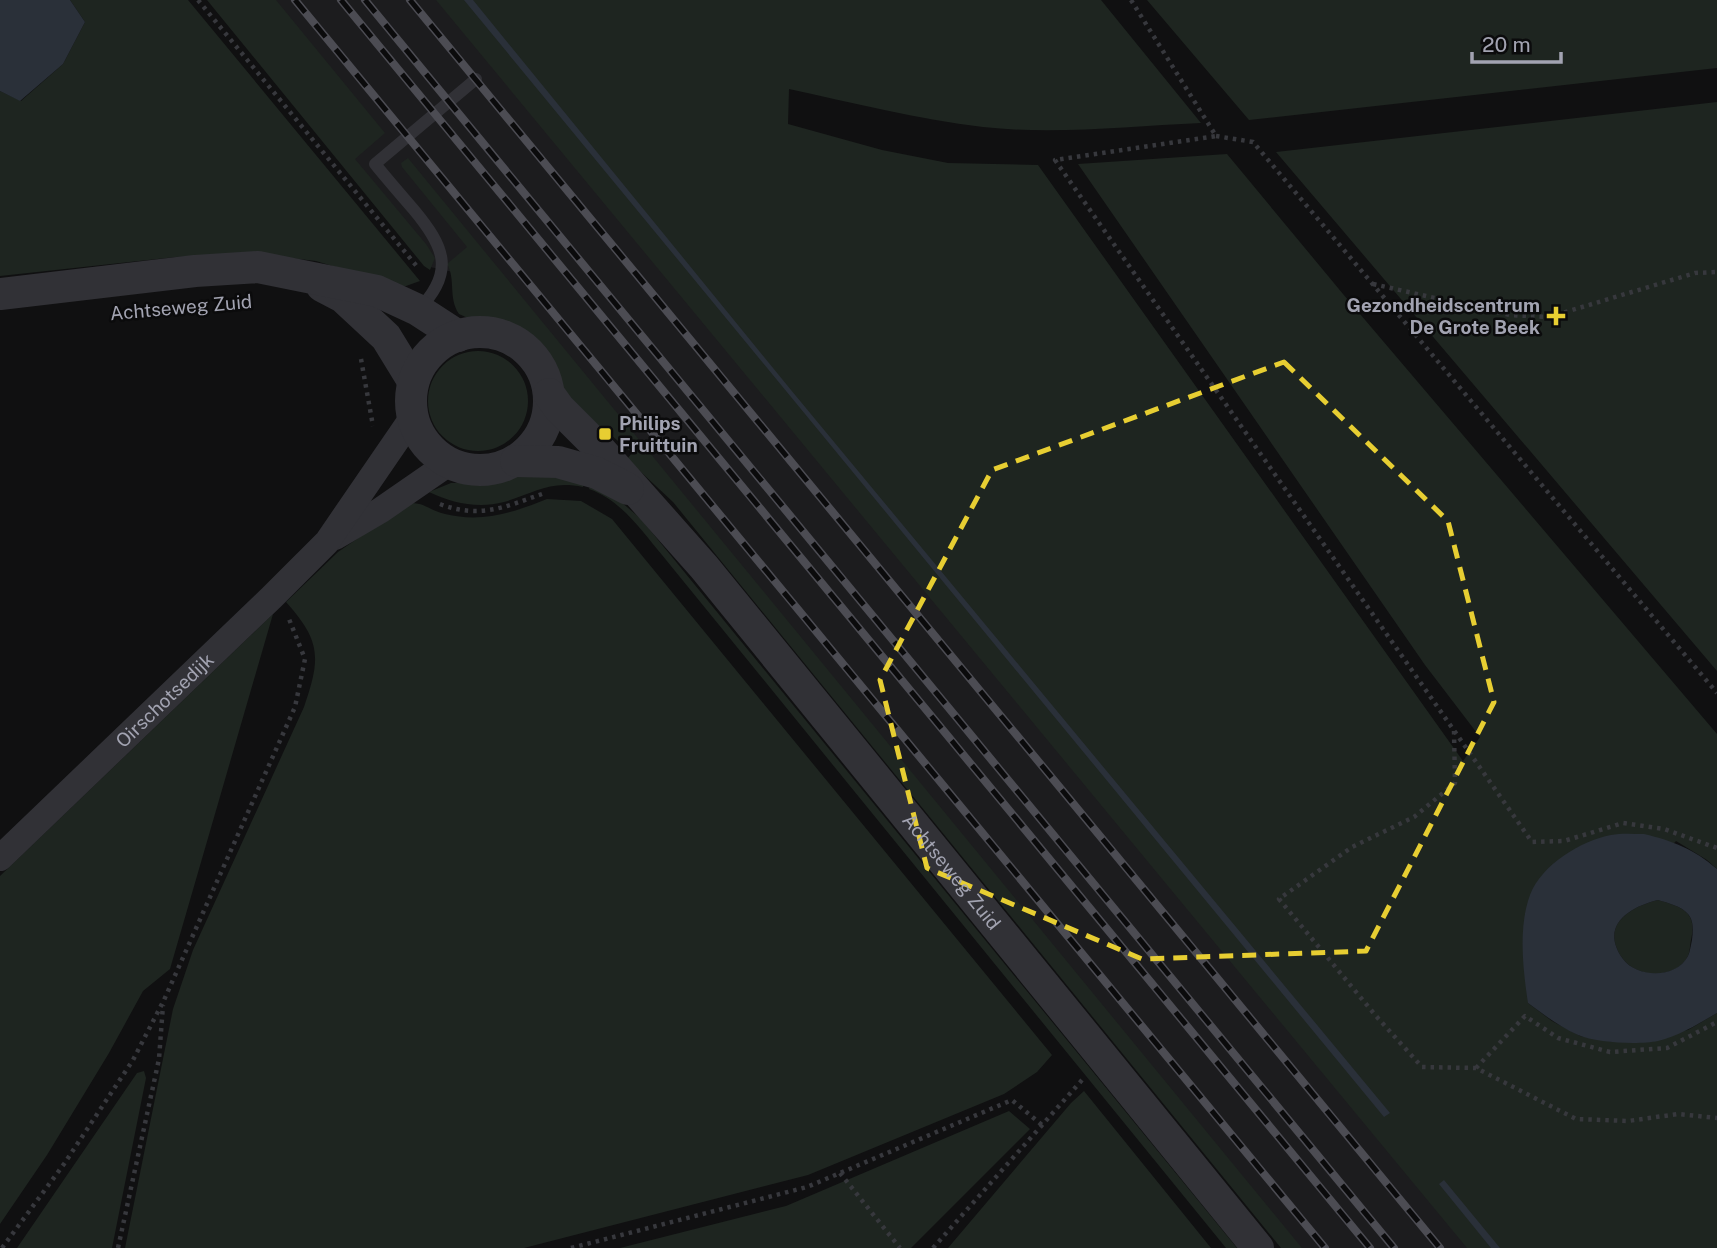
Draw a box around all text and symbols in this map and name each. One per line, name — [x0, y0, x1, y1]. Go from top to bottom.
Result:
scale bar — [1472, 21, 1561, 65]
text: 20 m — [1482, 32, 1531, 57]
street label: Achtseweg Zuid — [109, 290, 253, 324]
place label: Gezondheidscentrum De Grote Beek — [1347, 294, 1540, 338]
marker: Gezondheidscentrum De Grote Beek — [1546, 306, 1566, 326]
place label: Philips Fruittuin — [619, 412, 698, 456]
marker: Philips Fruittuin — [597, 426, 613, 442]
street label: Oirschotsedijk — [111, 648, 218, 752]
street label: Achtseweg Zuid — [898, 809, 1005, 934]

